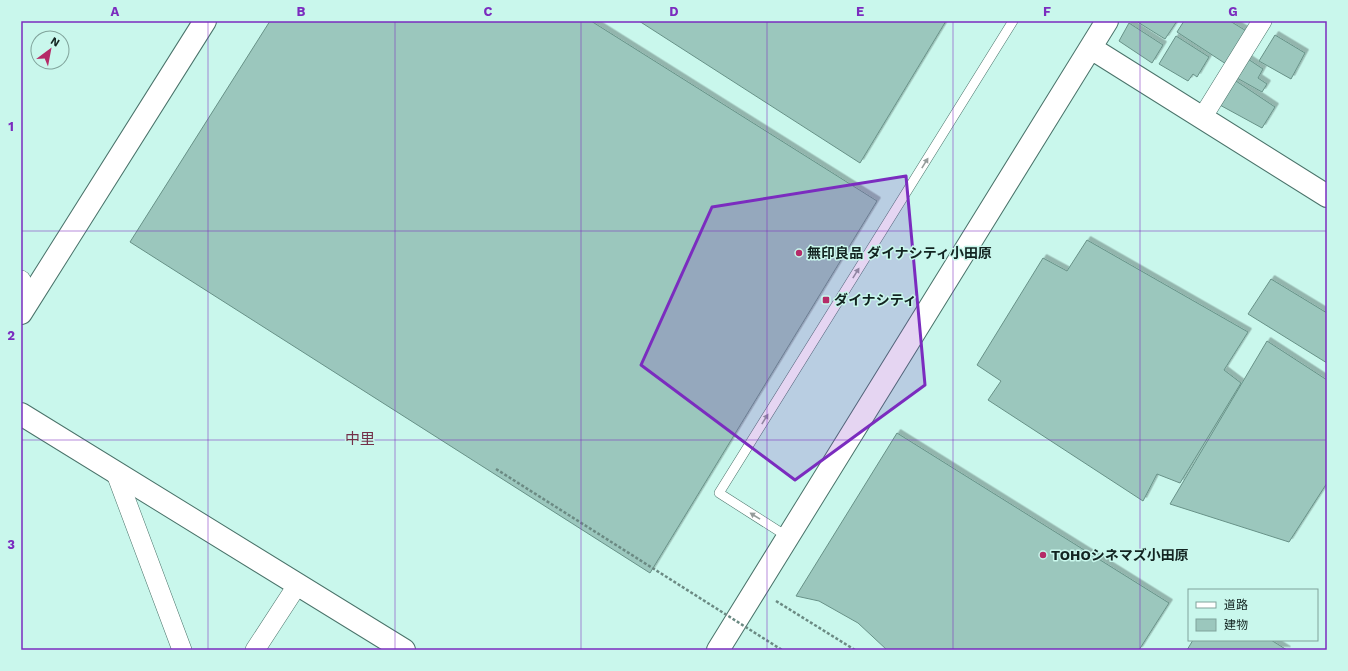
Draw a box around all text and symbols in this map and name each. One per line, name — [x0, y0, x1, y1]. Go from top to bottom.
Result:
text: A — [111, 4, 120, 19]
text: B — [297, 4, 306, 19]
text: C — [484, 4, 493, 19]
text: D — [669, 4, 679, 19]
text: E — [856, 4, 864, 19]
text: F — [1043, 4, 1051, 19]
text: G — [1228, 4, 1238, 19]
north arrow — [30, 30, 70, 70]
text: N — [48, 34, 62, 50]
text: 1 — [8, 119, 14, 134]
one-way arrow — [921, 157, 928, 169]
place label: 無印良品 ダイナシティ小田原 — [807, 245, 992, 261]
marker: 無印良品 ダイナシティ小田原 — [794, 248, 804, 258]
one-way arrow — [852, 268, 860, 278]
place label: ダイナシティ — [834, 292, 917, 308]
marker: ダイナシティ — [821, 295, 831, 305]
text: 2 — [7, 328, 15, 343]
one-way arrow — [761, 414, 769, 424]
district label: 中里 — [345, 430, 375, 448]
one-way arrow — [750, 512, 760, 520]
text: 3 — [7, 537, 15, 552]
place label: TOHOシネマズ小田原 — [1051, 547, 1189, 563]
marker: TOHOシネマズ小田原 — [1038, 550, 1048, 560]
legend — [1188, 589, 1318, 641]
text: 道路 — [1224, 598, 1248, 612]
text: 建物 — [1224, 618, 1248, 632]

